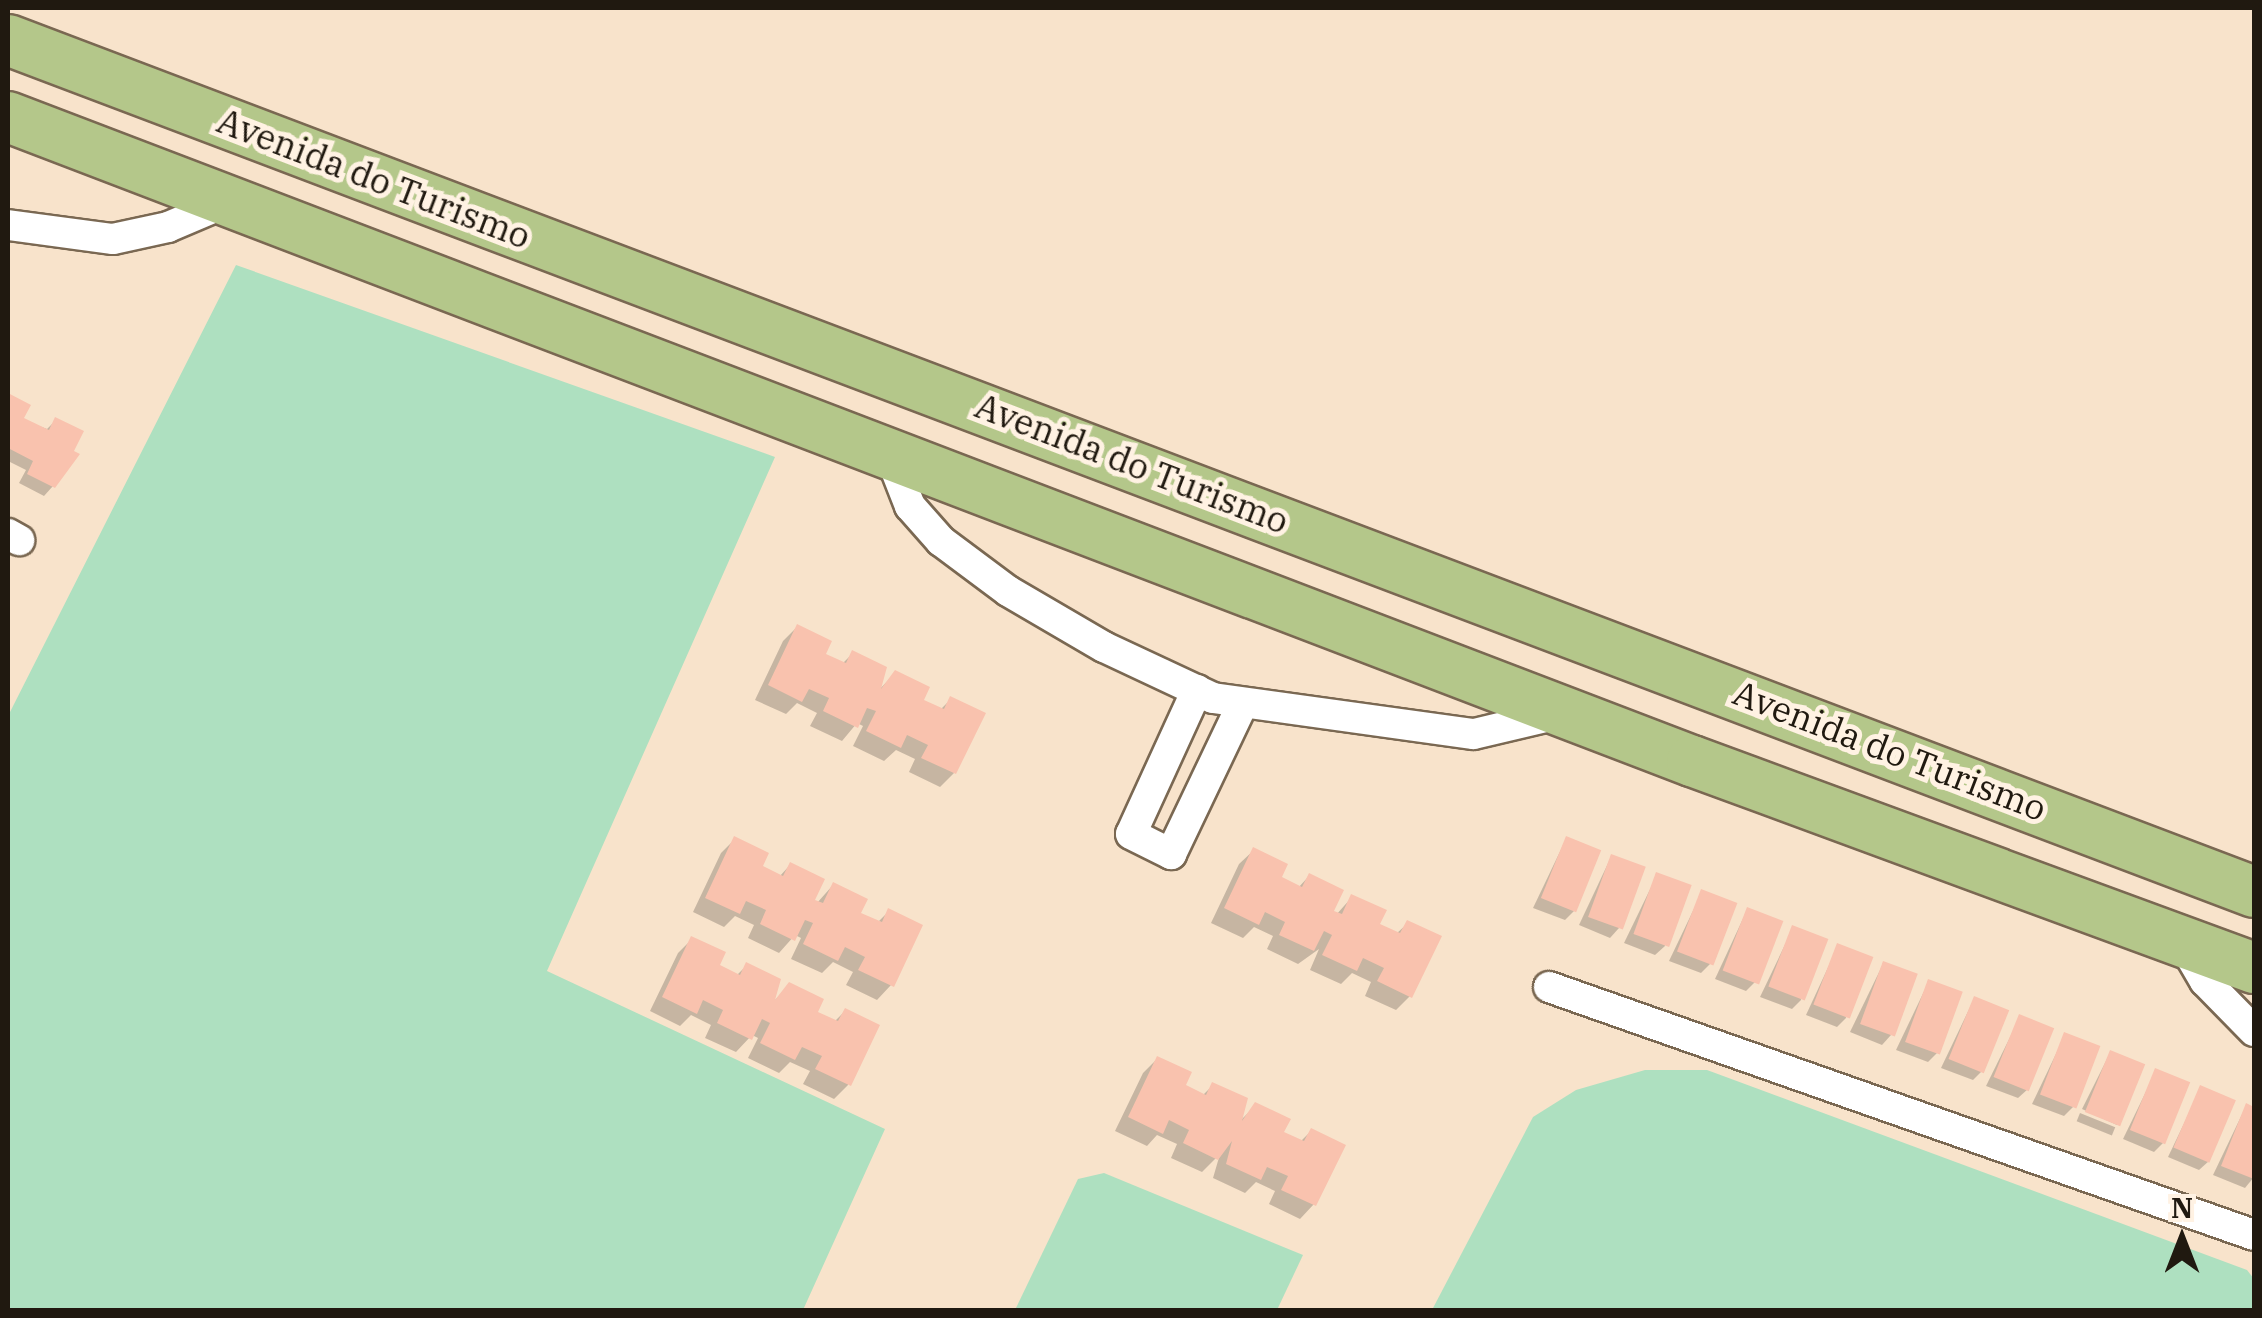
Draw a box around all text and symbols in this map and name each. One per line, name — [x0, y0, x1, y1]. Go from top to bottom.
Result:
street label: Avenida do Turismo — [212, 99, 536, 257]
street label: Avenida do Turismo — [970, 384, 1294, 542]
street label: Avenida do Turismo — [1728, 671, 2052, 829]
north arrow — [2132, 1188, 2232, 1288]
text: N — [2171, 1189, 2193, 1226]

